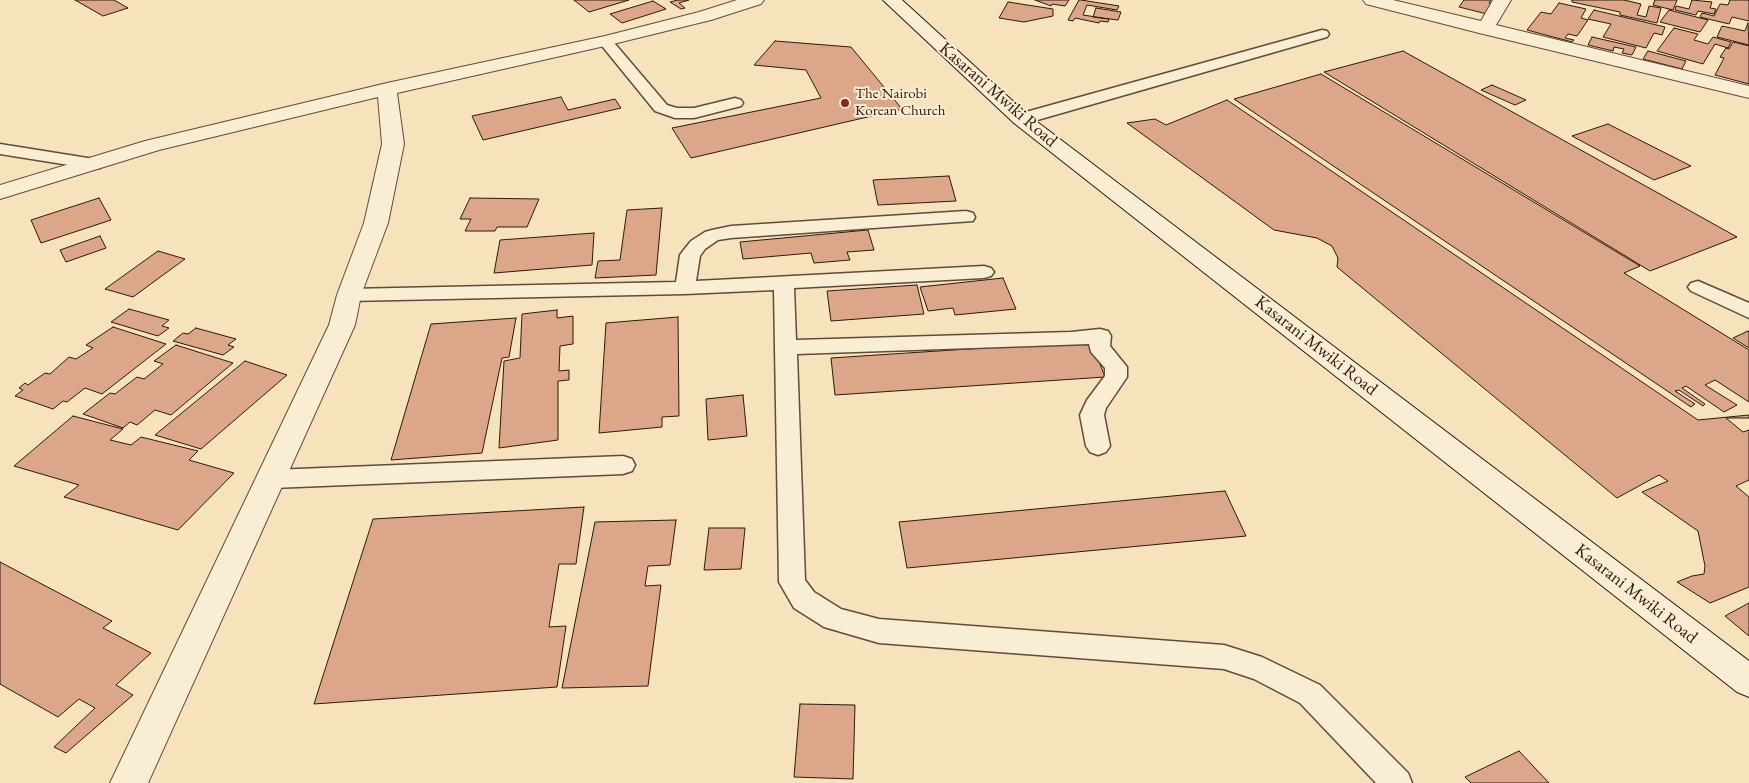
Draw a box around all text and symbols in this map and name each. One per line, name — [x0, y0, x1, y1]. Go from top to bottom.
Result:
street label: Kasarani Mwiki Road — [934, 38, 1062, 152]
place label: The Nairobi Korean Church — [855, 85, 946, 120]
marker: The Nairobi Korean Church — [839, 97, 851, 109]
street label: Kasarani Mwiki Road — [1250, 291, 1382, 401]
street label: Kasarani Mwiki Road — [1570, 539, 1702, 649]

